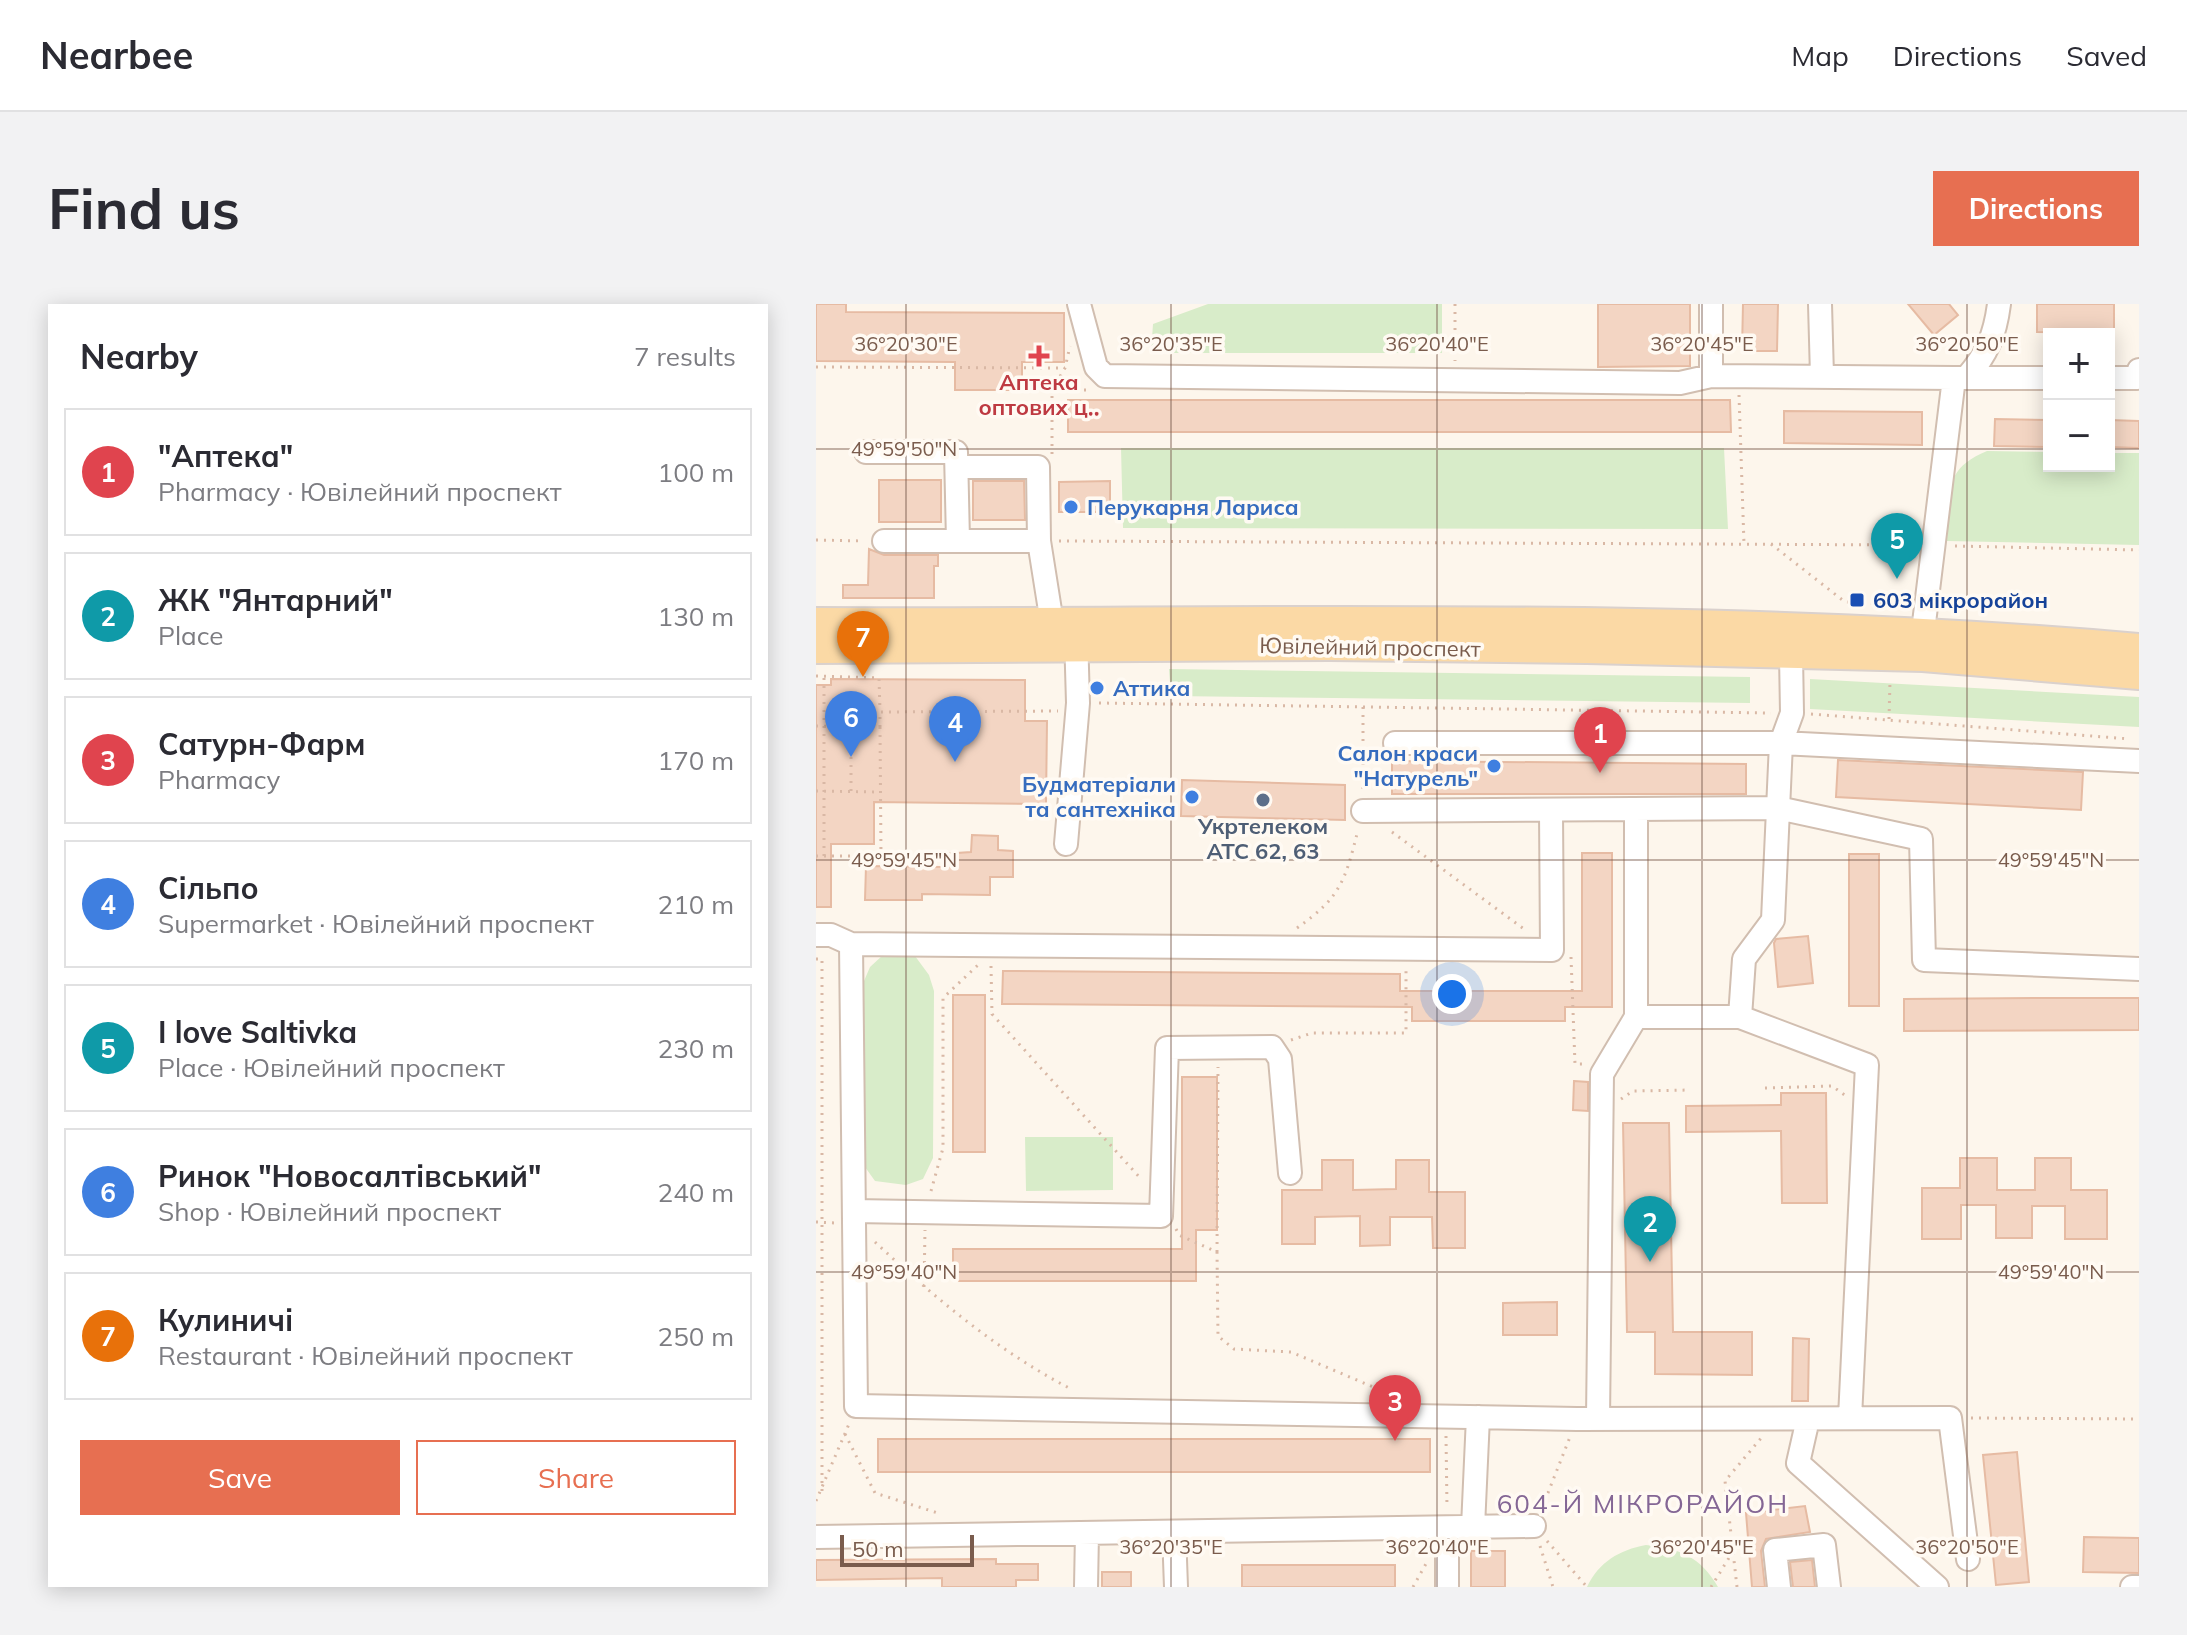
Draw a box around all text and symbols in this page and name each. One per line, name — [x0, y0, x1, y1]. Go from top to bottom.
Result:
text: Nearbee — [40, 31, 193, 79]
text: Map — [1791, 38, 1849, 73]
text: Directions — [1893, 38, 2022, 73]
text: Saved — [2066, 38, 2147, 73]
button: Directions — [1933, 171, 2139, 246]
text: Find us — [48, 173, 240, 243]
map controls — [2043, 328, 2115, 472]
button: + — [2043, 328, 2115, 400]
text: 36°20'30"E — [854, 331, 958, 356]
text: 36°20'35"E — [1119, 331, 1223, 356]
text: 36°20'40"E — [1385, 331, 1489, 356]
text: 36°20'45"E — [1650, 331, 1754, 356]
text: 36°20'50"E — [1915, 331, 2019, 356]
text: Nearby — [80, 335, 198, 378]
text: 7 results — [634, 340, 736, 373]
marker: Аптека оптових ц‥ — [1030, 347, 1048, 365]
place label: Аптека оптових ц‥ — [978, 368, 1100, 421]
button: − — [2043, 400, 2115, 472]
text: 49°59'50"N — [851, 436, 957, 461]
text: "Аптека" — [158, 437, 293, 475]
text: 1 — [100, 456, 116, 489]
text: 100 m — [658, 456, 734, 489]
text: Pharmacy · Ювілейний проспект — [158, 475, 562, 508]
place label: Перукарня Лариса — [1087, 493, 1299, 521]
marker: Перукарня Лариса — [1062, 498, 1080, 516]
pin: 5 — [1871, 513, 1923, 579]
text: ЖК "Янтарний" — [158, 581, 393, 619]
place label: 603 мікрорайон — [1873, 586, 2048, 614]
marker: 603 мікрорайон — [1848, 591, 1866, 609]
text: 2 — [100, 600, 116, 633]
text: 130 m — [658, 600, 734, 633]
pin: 7 — [837, 611, 889, 677]
text: Place — [158, 619, 223, 652]
street label: Ювілейний проспект — [1259, 631, 1481, 663]
place label: Аттика — [1113, 674, 1190, 702]
marker: Аттика — [1088, 679, 1106, 697]
pin: 6 — [825, 691, 877, 757]
pin: 4 — [929, 696, 981, 762]
pin: 1 — [1574, 707, 1626, 773]
text: Сатурн-Фарм — [158, 725, 366, 763]
place label: Салон краси "Натурель" — [1337, 739, 1478, 792]
text: 3 — [100, 744, 116, 777]
text: 170 m — [658, 744, 734, 777]
marker: Салон краси "Натурель" — [1485, 757, 1503, 775]
text: Pharmacy — [158, 763, 280, 796]
place label: Будматеріали та сантехніка — [1022, 770, 1176, 823]
marker: Будматеріали та сантехніка — [1183, 788, 1201, 806]
marker: Укртелеком АТС 62, 63 — [1254, 791, 1272, 809]
place label: Укртелеком АТС 62, 63 — [1197, 812, 1328, 865]
text: 49°59'45"N — [851, 847, 957, 872]
text: 49°59'45"N — [1998, 847, 2104, 872]
text: Сільпо — [158, 869, 259, 907]
text: 4 — [100, 888, 116, 921]
text: 210 m — [658, 888, 734, 921]
text: Supermarket · Ювілейний проспект — [158, 907, 594, 940]
your location — [1432, 974, 1472, 1014]
text: I love Saltivka — [158, 1013, 357, 1051]
text: 5 — [100, 1032, 116, 1065]
text: 230 m — [658, 1032, 734, 1065]
text: Place · Ювілейний проспект — [158, 1051, 505, 1084]
text: Ринок "Новосалтівський" — [158, 1157, 541, 1195]
text: 6 — [100, 1176, 116, 1209]
text: 240 m — [658, 1176, 734, 1209]
text: Shop · Ювілейний проспект — [158, 1195, 501, 1228]
pin: 2 — [1624, 1196, 1676, 1262]
text: 49°59'40"N — [851, 1259, 957, 1284]
text: 49°59'40"N — [1998, 1259, 2104, 1284]
text: Кулиничі — [158, 1301, 293, 1339]
text: 7 — [100, 1320, 116, 1353]
text: 250 m — [658, 1320, 734, 1353]
text: Restaurant · Ювілейний проспект — [158, 1339, 573, 1372]
pin: 3 — [1369, 1375, 1421, 1441]
button: Save — [80, 1440, 400, 1515]
button: Share — [416, 1440, 736, 1515]
district label: 604-Й МІКРОРАЙОН — [1497, 1487, 1789, 1520]
scale bar — [840, 1531, 974, 1567]
text: 36°20'35"E — [1119, 1534, 1223, 1559]
text: 36°20'40"E — [1385, 1534, 1489, 1559]
text: 36°20'45"E — [1650, 1534, 1754, 1559]
text: 36°20'50"E — [1915, 1534, 2019, 1559]
text: 50 m — [852, 1535, 903, 1563]

